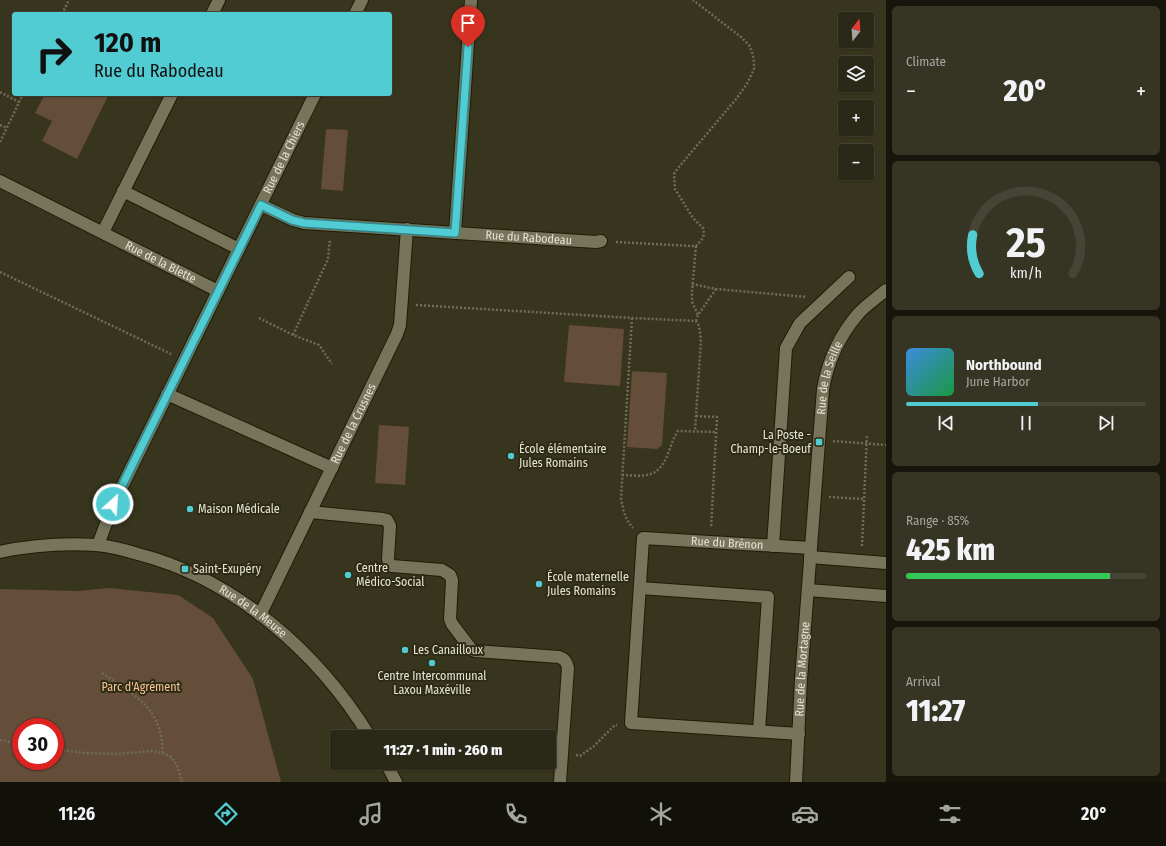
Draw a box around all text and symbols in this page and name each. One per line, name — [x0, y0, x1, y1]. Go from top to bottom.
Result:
pin — [451, 6, 485, 47]
icon: arrive — [457, 12, 479, 34]
north arrow — [838, 12, 874, 48]
map controls — [838, 12, 874, 180]
text: 120 m — [94, 26, 161, 59]
icon: right — [28, 28, 80, 80]
text: Climate — [906, 54, 946, 69]
button: layers — [838, 56, 874, 92]
text: Rue du Rabodeau — [94, 60, 224, 82]
text: 20° — [1004, 73, 1048, 109]
text: − — [906, 78, 916, 105]
text: + — [1136, 78, 1146, 105]
button: + — [838, 100, 874, 136]
street label: Rue de la Chiers — [260, 119, 308, 196]
button: − — [838, 144, 874, 180]
text: 25 — [1005, 218, 1046, 268]
street label: Rue du Rabodeau — [485, 228, 572, 247]
street label: Rue de la Blette — [123, 238, 199, 286]
text: km/h — [1010, 264, 1042, 281]
street label: Rue de la Seille — [814, 339, 845, 415]
text: Northbound — [966, 356, 1042, 374]
text: June Harbor — [966, 374, 1030, 389]
street label: Rue de la Crusnes — [328, 381, 379, 466]
icon: previous — [935, 412, 957, 434]
icon: pause — [1015, 412, 1037, 434]
icon: next — [1095, 412, 1117, 434]
place label: La Poste - Champ-le-Boeuf — [731, 428, 812, 456]
marker: La Poste - Champ-le-Boeuf — [814, 437, 824, 447]
place label: École élémentaire Jules Romains — [519, 441, 607, 470]
marker: École élémentaire Jules Romains — [506, 451, 516, 461]
position arrow — [92, 483, 134, 525]
place label: Maison Médicale — [198, 502, 280, 516]
marker: Maison Médicale — [185, 504, 195, 514]
text: Range · 85% — [906, 513, 969, 528]
text: 425 km — [906, 532, 995, 568]
street label: Rue du Brénon — [691, 534, 764, 552]
place label: Centre Médico-Social — [356, 561, 424, 589]
place label: Saint-Exupéry — [193, 562, 262, 576]
marker: Saint-Exupéry — [180, 564, 190, 574]
place label: École maternelle Jules Romains — [547, 569, 629, 598]
marker: Centre Médico-Social — [343, 570, 353, 580]
marker: École maternelle Jules Romains — [534, 579, 544, 589]
street label: Rue de la Meuse — [217, 582, 290, 640]
street label: Rue de la Mortagne — [792, 621, 812, 717]
place label: Les Canailloux — [413, 643, 484, 657]
marker: Les Canailloux — [400, 645, 410, 655]
marker: Centre Intercommunal Laxou Maxéville — [427, 658, 437, 668]
place label: Centre Intercommunal Laxou Maxéville — [378, 669, 486, 697]
text: Arrival — [906, 674, 940, 689]
park label: Parc d'Agrément — [102, 680, 181, 694]
text: 11:27 — [906, 693, 965, 729]
speed limit sign: 30 — [12, 718, 64, 770]
text: 11:27 · 1 min · 260 m — [384, 741, 502, 759]
icon: directions — [212, 800, 240, 828]
icon: music — [357, 800, 385, 828]
icon: phone — [502, 800, 530, 828]
icon: climate — [647, 800, 675, 828]
icon: car — [791, 800, 819, 828]
icon: filters — [936, 800, 964, 828]
text: 11:26 — [58, 803, 95, 825]
text: 20° — [1081, 803, 1108, 825]

